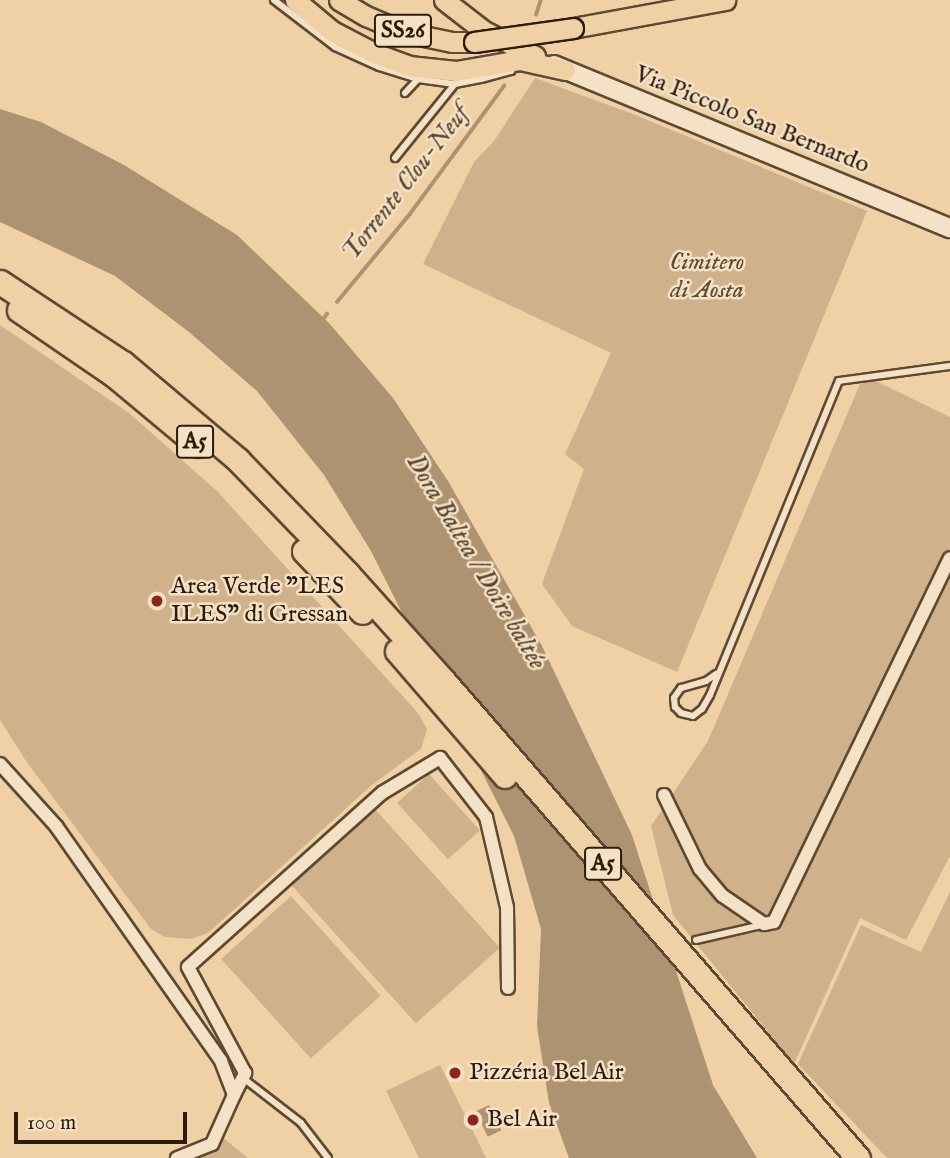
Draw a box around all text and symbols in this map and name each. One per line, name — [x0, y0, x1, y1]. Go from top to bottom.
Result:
road number: SS26 — [373, 12, 433, 50]
street label: Via Piccolo San Bernardo — [631, 60, 873, 180]
water label: Torrente Clou-Neuf — [335, 99, 477, 267]
park label: Cimitero di Aosta — [670, 249, 744, 305]
road number: A5 — [176, 422, 214, 462]
water label: Dora Baltea / Doire baltée — [399, 449, 553, 675]
place label: Area Verde "LES ILES" di Gressan — [171, 573, 348, 629]
marker: Area Verde "LES ILES" di Gressan — [149, 593, 165, 609]
road number: A5 — [584, 844, 622, 884]
place label: Pizzéria Bel Air — [469, 1059, 624, 1087]
marker: Pizzéria Bel Air — [447, 1065, 463, 1081]
scale bar — [18, 1098, 191, 1142]
place label: Bel Air — [487, 1106, 557, 1134]
text: 100 m — [27, 1110, 76, 1137]
marker: Bel Air — [465, 1112, 481, 1128]

